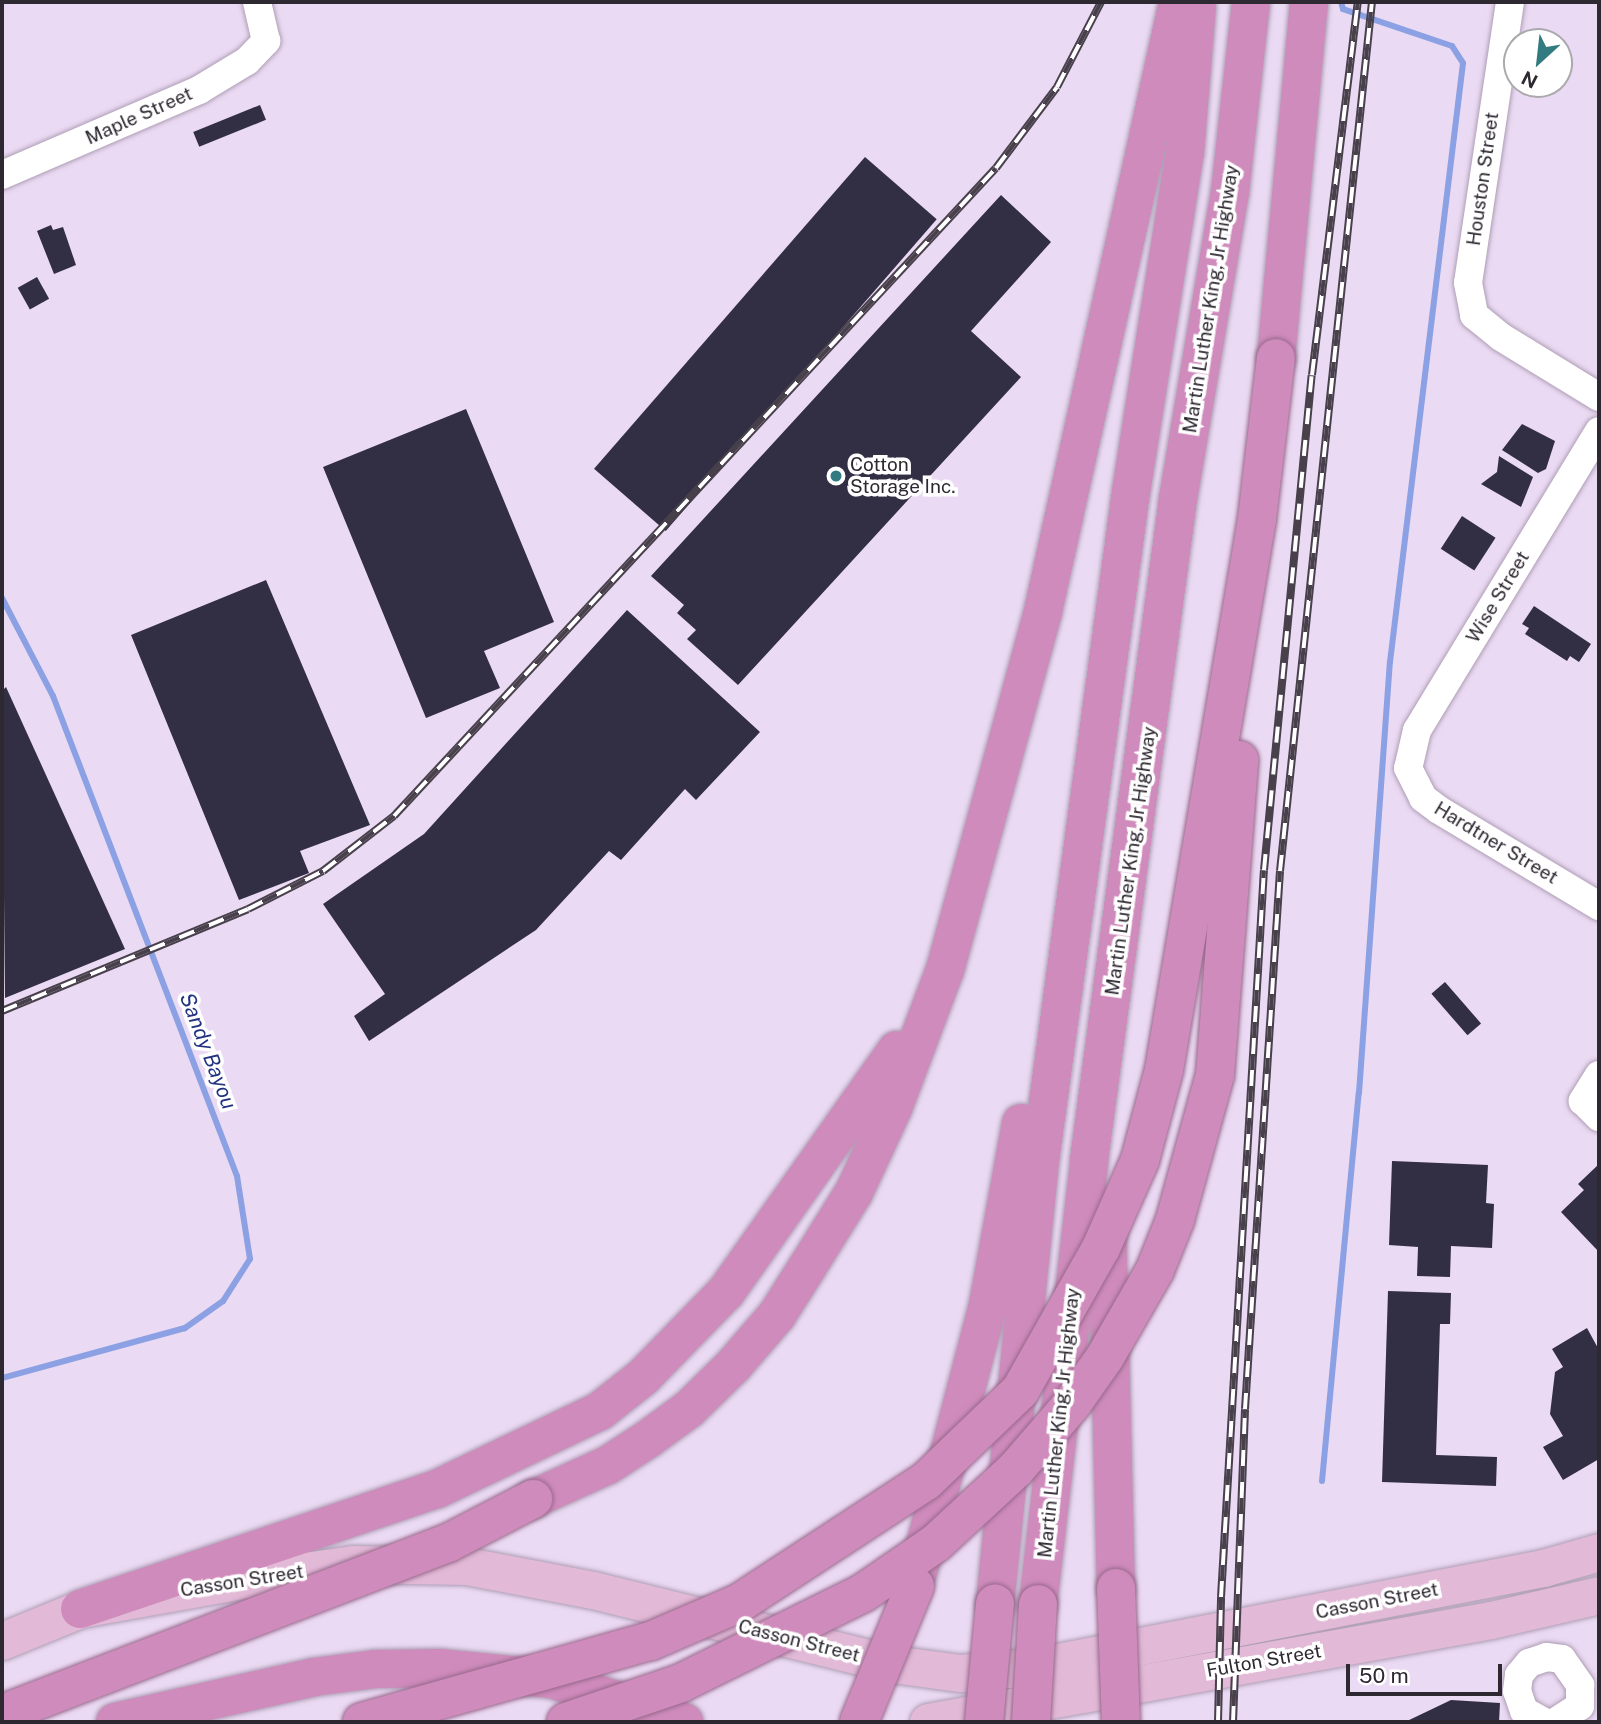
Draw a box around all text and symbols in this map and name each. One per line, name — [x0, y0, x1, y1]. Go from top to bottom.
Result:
north arrow — [1503, 28, 1573, 98]
text: N — [1518, 67, 1541, 93]
street label: Maple Street — [82, 82, 196, 150]
street label: Houston Street — [1462, 111, 1504, 247]
street label: Martin Luther King, Jr Highway — [1179, 163, 1243, 435]
place label: Cotton Storage Inc. — [850, 454, 956, 498]
marker: Cotton Storage Inc. — [828, 468, 844, 484]
street label: Wise Street — [1462, 547, 1534, 647]
street label: Martin Luther King, Jr Highway — [1101, 725, 1161, 997]
street label: Hardtner Street — [1430, 797, 1562, 889]
water label: Sandy Bayou — [174, 989, 242, 1113]
street label: Martin Luther King, Jr Highway — [1033, 1287, 1085, 1559]
street label: Casson Street — [179, 1560, 305, 1602]
street label: Casson Street — [1314, 1578, 1440, 1624]
street label: Casson Street — [736, 1615, 862, 1667]
street label: Fulton Street — [1205, 1640, 1323, 1682]
scale bar — [1349, 1650, 1505, 1694]
text: 50 m — [1359, 1663, 1409, 1688]

